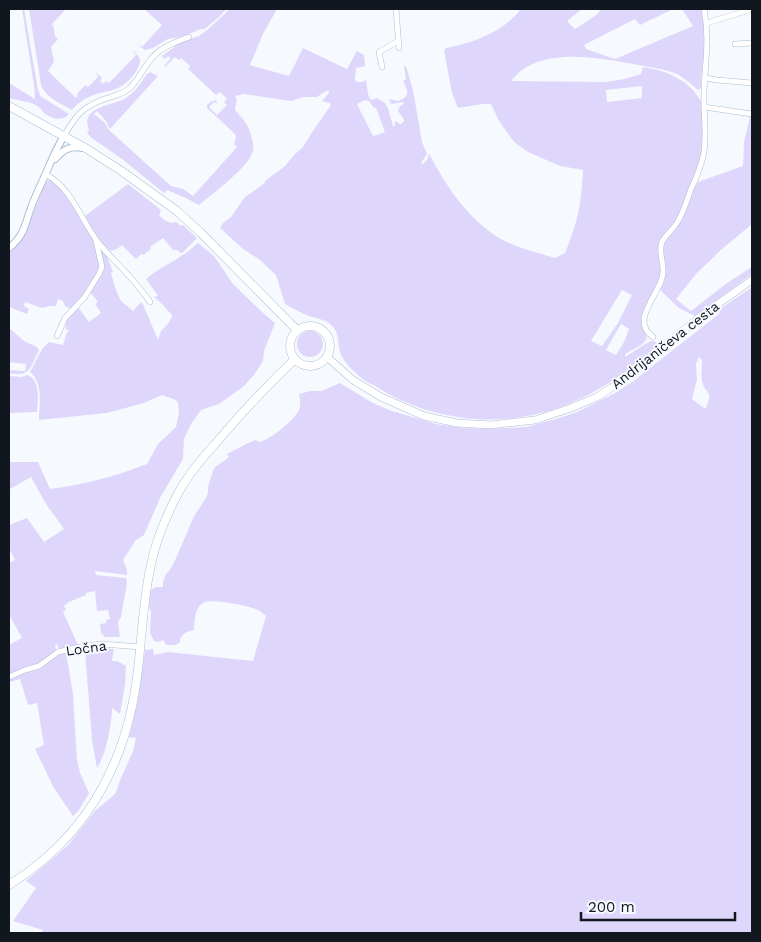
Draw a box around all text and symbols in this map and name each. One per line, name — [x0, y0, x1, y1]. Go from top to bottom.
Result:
street label: Andrijaničeva cesta — [608, 298, 722, 392]
street label: Ločna — [65, 637, 107, 659]
scale bar — [581, 890, 735, 922]
text: 200 m — [588, 898, 635, 916]

